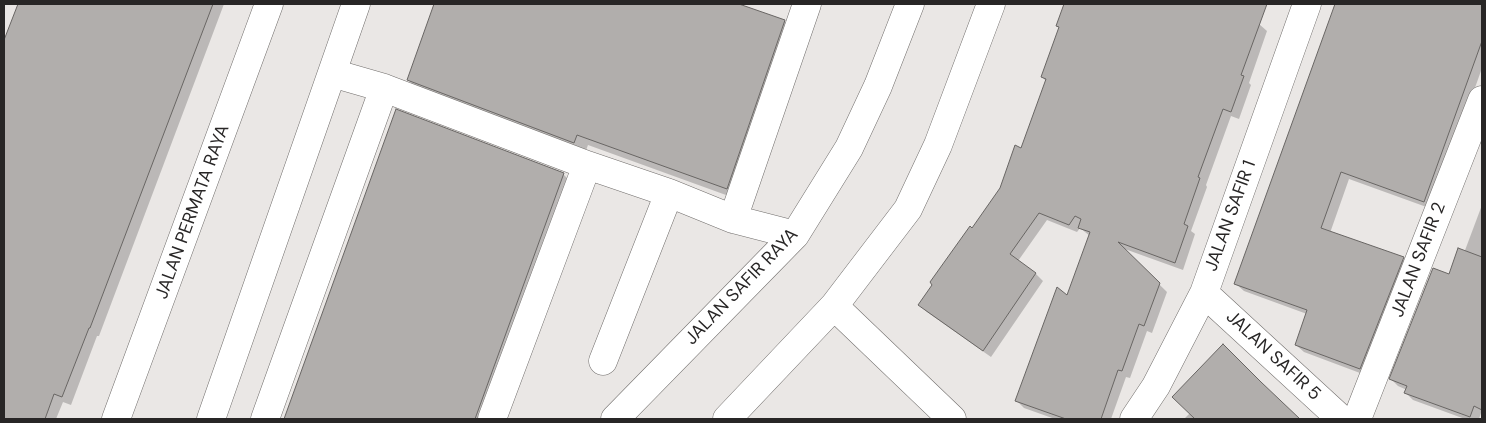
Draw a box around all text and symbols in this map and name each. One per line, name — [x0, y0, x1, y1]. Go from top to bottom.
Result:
street label: JALAN PERMATA RAYA — [151, 122, 235, 302]
street label: JALAN SAFIR 1 — [1201, 158, 1261, 274]
street label: JALAN SAFIR 2 — [1387, 200, 1451, 320]
street label: JALAN SAFIR RAYA — [681, 224, 803, 350]
street label: JALAN SAFIR 5 — [1221, 307, 1325, 405]

